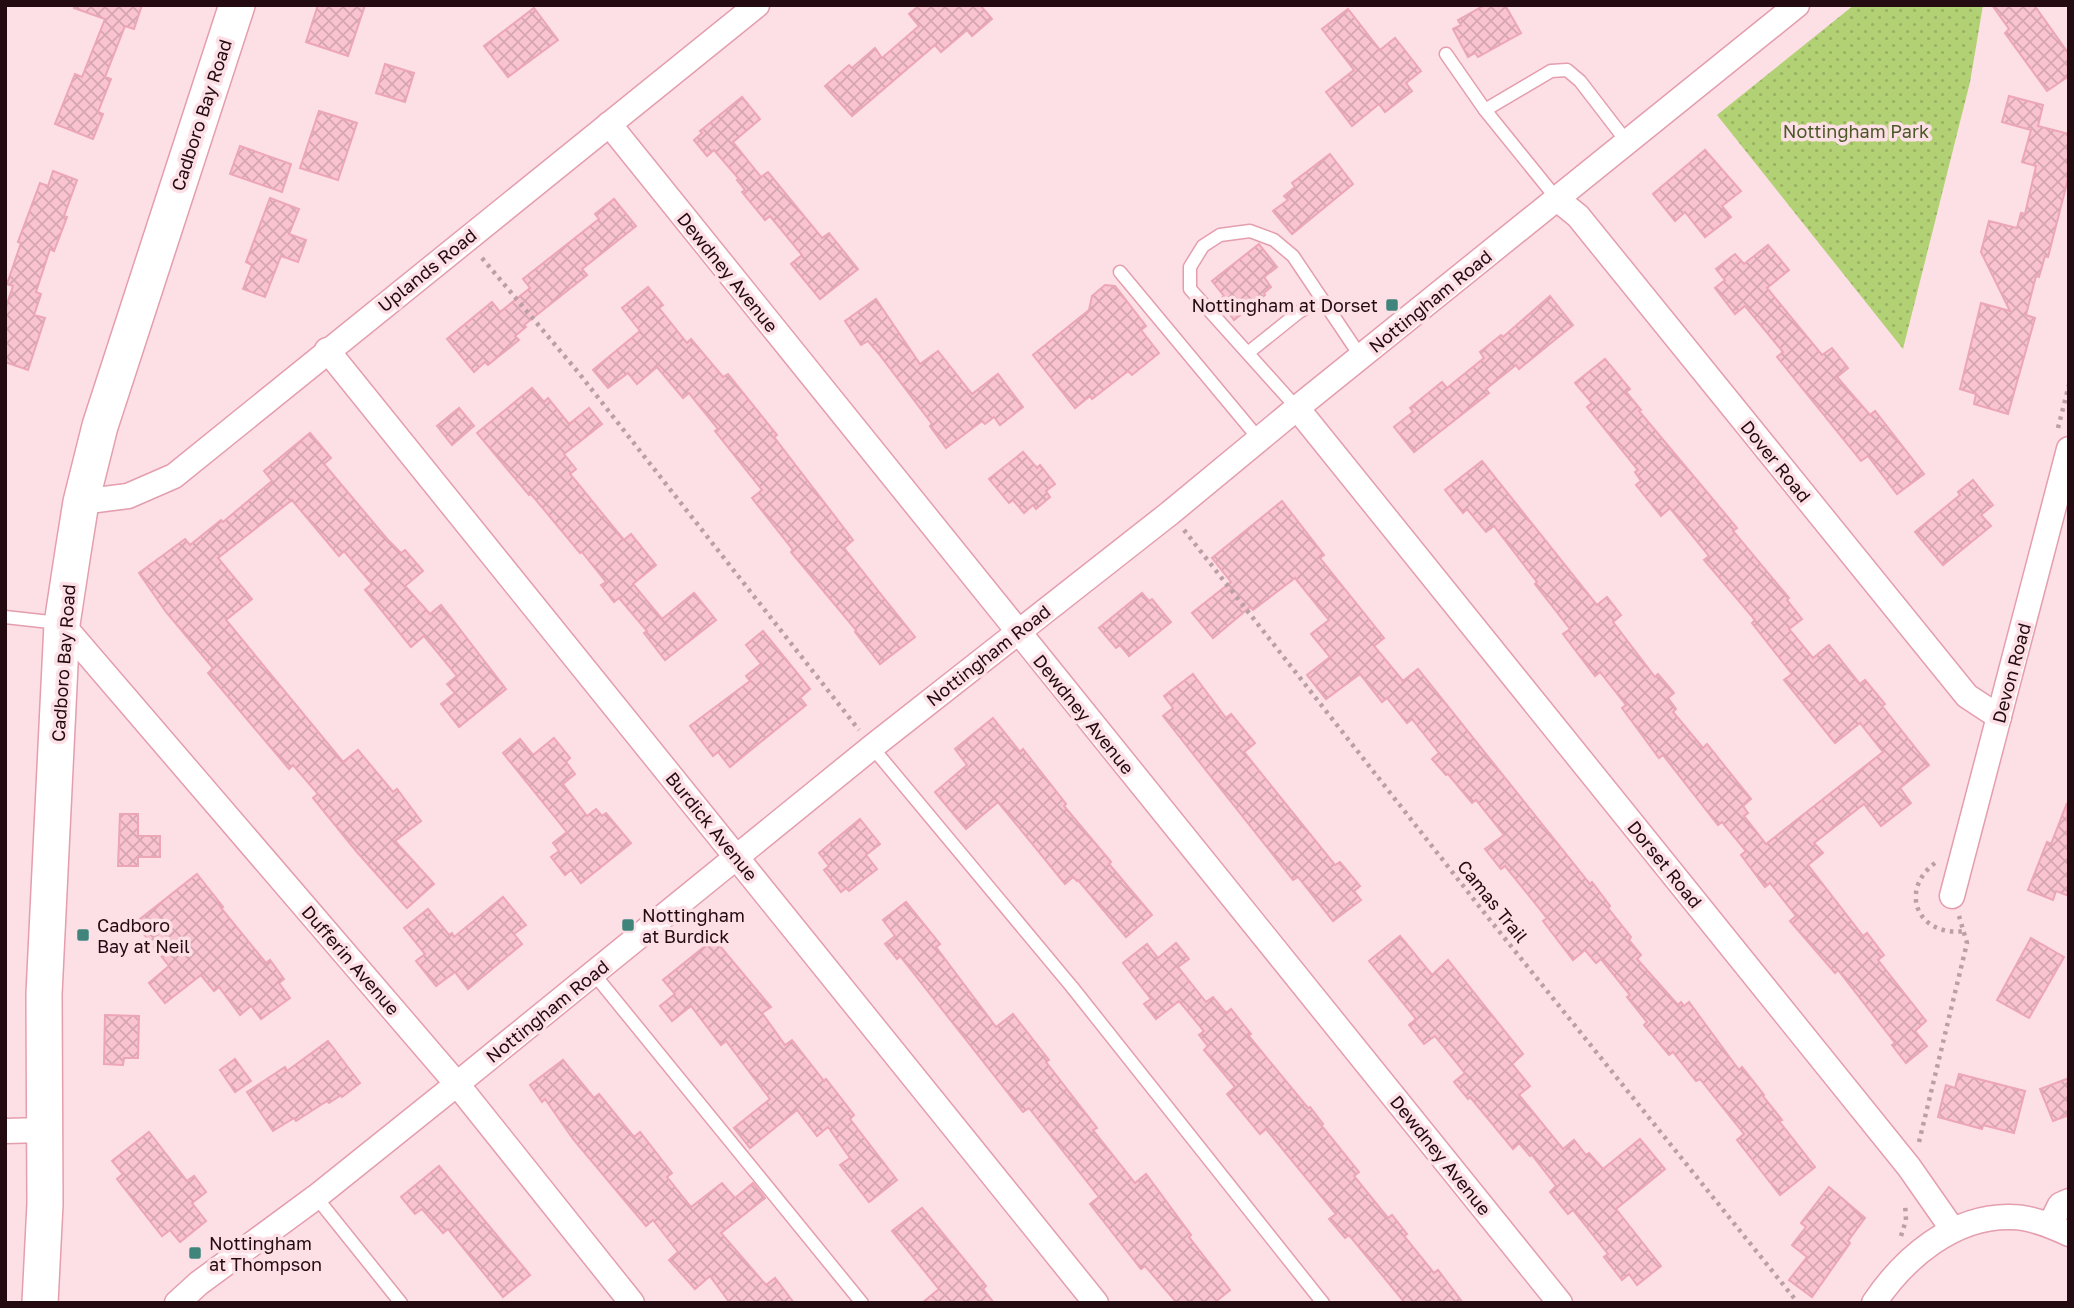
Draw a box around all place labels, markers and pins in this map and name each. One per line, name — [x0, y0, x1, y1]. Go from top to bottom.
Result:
place label: Nottingham at Dorset — [1191, 294, 1378, 316]
marker: Nottingham at Dorset — [1384, 297, 1400, 313]
place label: Nottingham at Burdick — [642, 904, 745, 947]
place label: Cadboro Bay at Neil — [97, 914, 190, 957]
marker: Nottingham at Burdick — [620, 917, 636, 933]
marker: Cadboro Bay at Neil — [75, 927, 91, 943]
place label: Nottingham at Thompson — [209, 1232, 322, 1275]
marker: Nottingham at Thompson — [187, 1245, 203, 1261]

